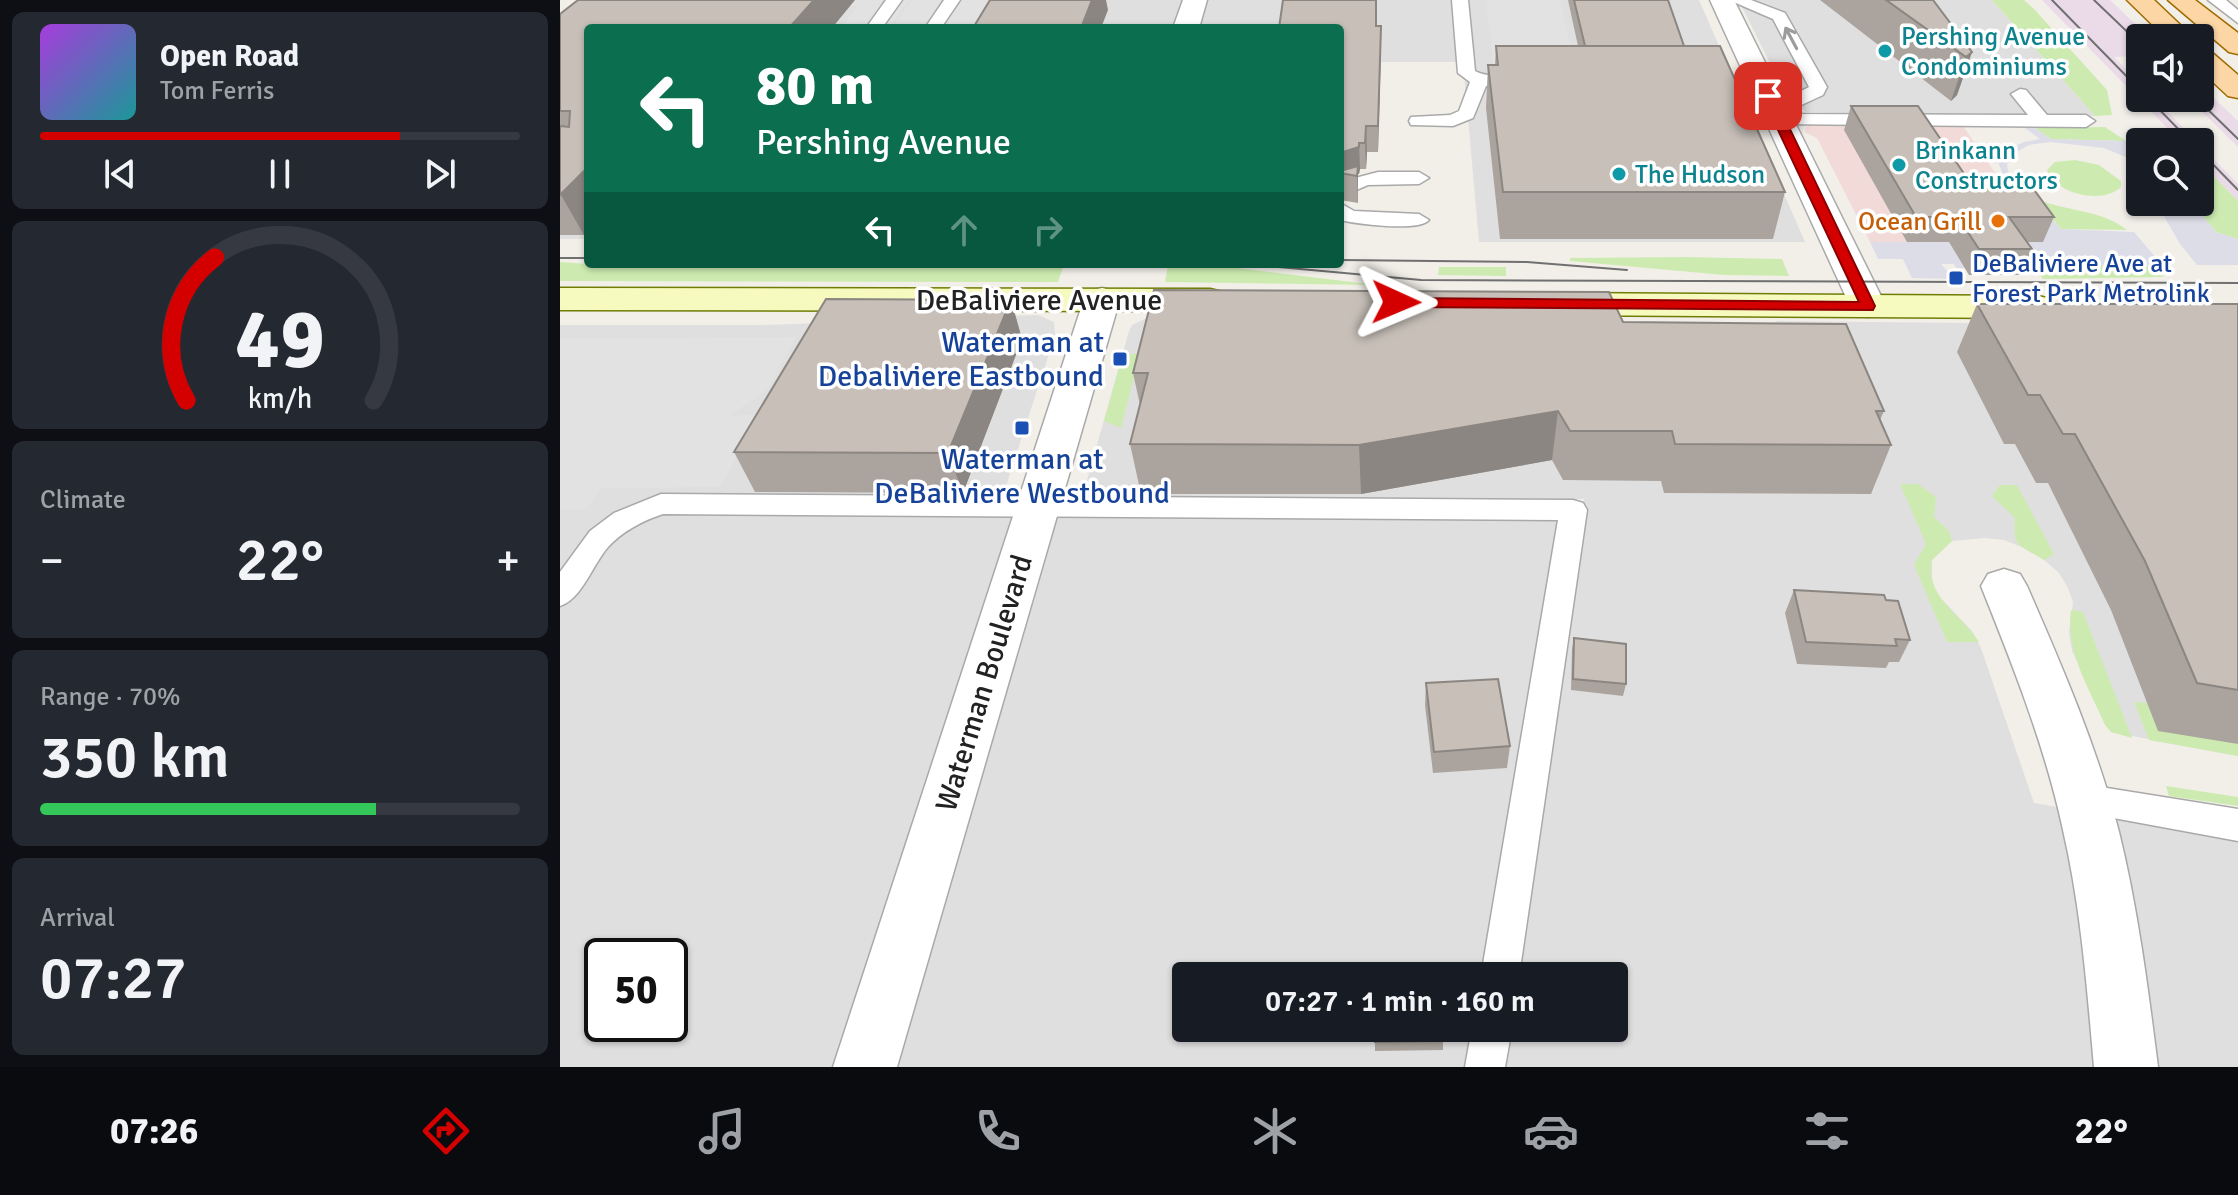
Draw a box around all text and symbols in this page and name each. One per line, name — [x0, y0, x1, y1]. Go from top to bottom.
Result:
place label: Pershing Avenue Condominiums — [1901, 21, 2085, 83]
map controls — [2126, 24, 2214, 216]
button: sound — [2126, 24, 2214, 112]
one-way arrow — [1783, 27, 1799, 50]
text: Open Road — [160, 38, 299, 75]
marker: Pershing Avenue Condominiums — [1876, 42, 1894, 60]
text: 80 m — [756, 51, 874, 120]
icon: left — [624, 56, 728, 160]
pin — [1734, 62, 1802, 130]
icon: arrive — [1746, 74, 1790, 118]
text: Tom Ferris — [160, 75, 274, 107]
text: Pershing Avenue — [756, 120, 1011, 165]
button: search — [2126, 128, 2214, 216]
place label: Brinkann Constructors — [1915, 135, 2058, 197]
icon: previous — [98, 152, 142, 196]
icon: pause — [258, 152, 302, 196]
icon: next — [418, 152, 462, 196]
marker: Brinkann Constructors — [1890, 156, 1908, 174]
place label: The Hudson — [1635, 159, 1765, 191]
marker: The Hudson — [1610, 165, 1628, 183]
place label: Ocean Grill — [1858, 206, 1982, 238]
icon: left — [858, 208, 902, 252]
icon: ahead — [942, 208, 986, 252]
icon: right — [1026, 208, 1070, 252]
marker: Ocean Grill — [1989, 212, 2007, 230]
place label: DeBaliviere Ave at Forest Park Metrolink — [1972, 248, 2210, 310]
position arrow — [1354, 260, 1438, 344]
marker: DeBaliviere Ave at Forest Park Metrolink — [1947, 269, 1965, 287]
street label: DeBaliviere Avenue — [916, 282, 1162, 319]
text: 49 — [235, 288, 325, 390]
place label: Waterman at Debaliviere Eastbound — [818, 324, 1104, 395]
marker: Waterman at Debaliviere Eastbound — [1111, 350, 1129, 368]
text: km/h — [248, 381, 312, 416]
marker: Waterman at DeBaliviere Westbound — [1013, 419, 1031, 437]
place label: Waterman at DeBaliviere Westbound — [874, 441, 1170, 512]
text: Climate — [40, 484, 126, 516]
text: 22° — [236, 524, 324, 598]
text: − — [40, 534, 64, 588]
text: + — [496, 534, 520, 588]
street label: Waterman Boulevard — [928, 550, 1041, 816]
text: Range · 70% — [40, 681, 181, 713]
text: 350 km — [40, 721, 229, 795]
text: Arrival — [40, 902, 115, 934]
speed limit sign: 50 — [584, 938, 688, 1042]
text: 07:27 — [40, 942, 187, 1016]
text: 07:27 · 1 min · 160 m — [1265, 983, 1535, 1020]
icon: directions — [418, 1103, 474, 1159]
icon: music — [694, 1103, 750, 1159]
icon: phone — [970, 1103, 1026, 1159]
icon: climate — [1247, 1103, 1303, 1159]
icon: car — [1523, 1103, 1579, 1159]
icon: filters — [1799, 1103, 1855, 1159]
text: 07:26 — [110, 1109, 198, 1154]
text: 22° — [2075, 1109, 2128, 1154]

